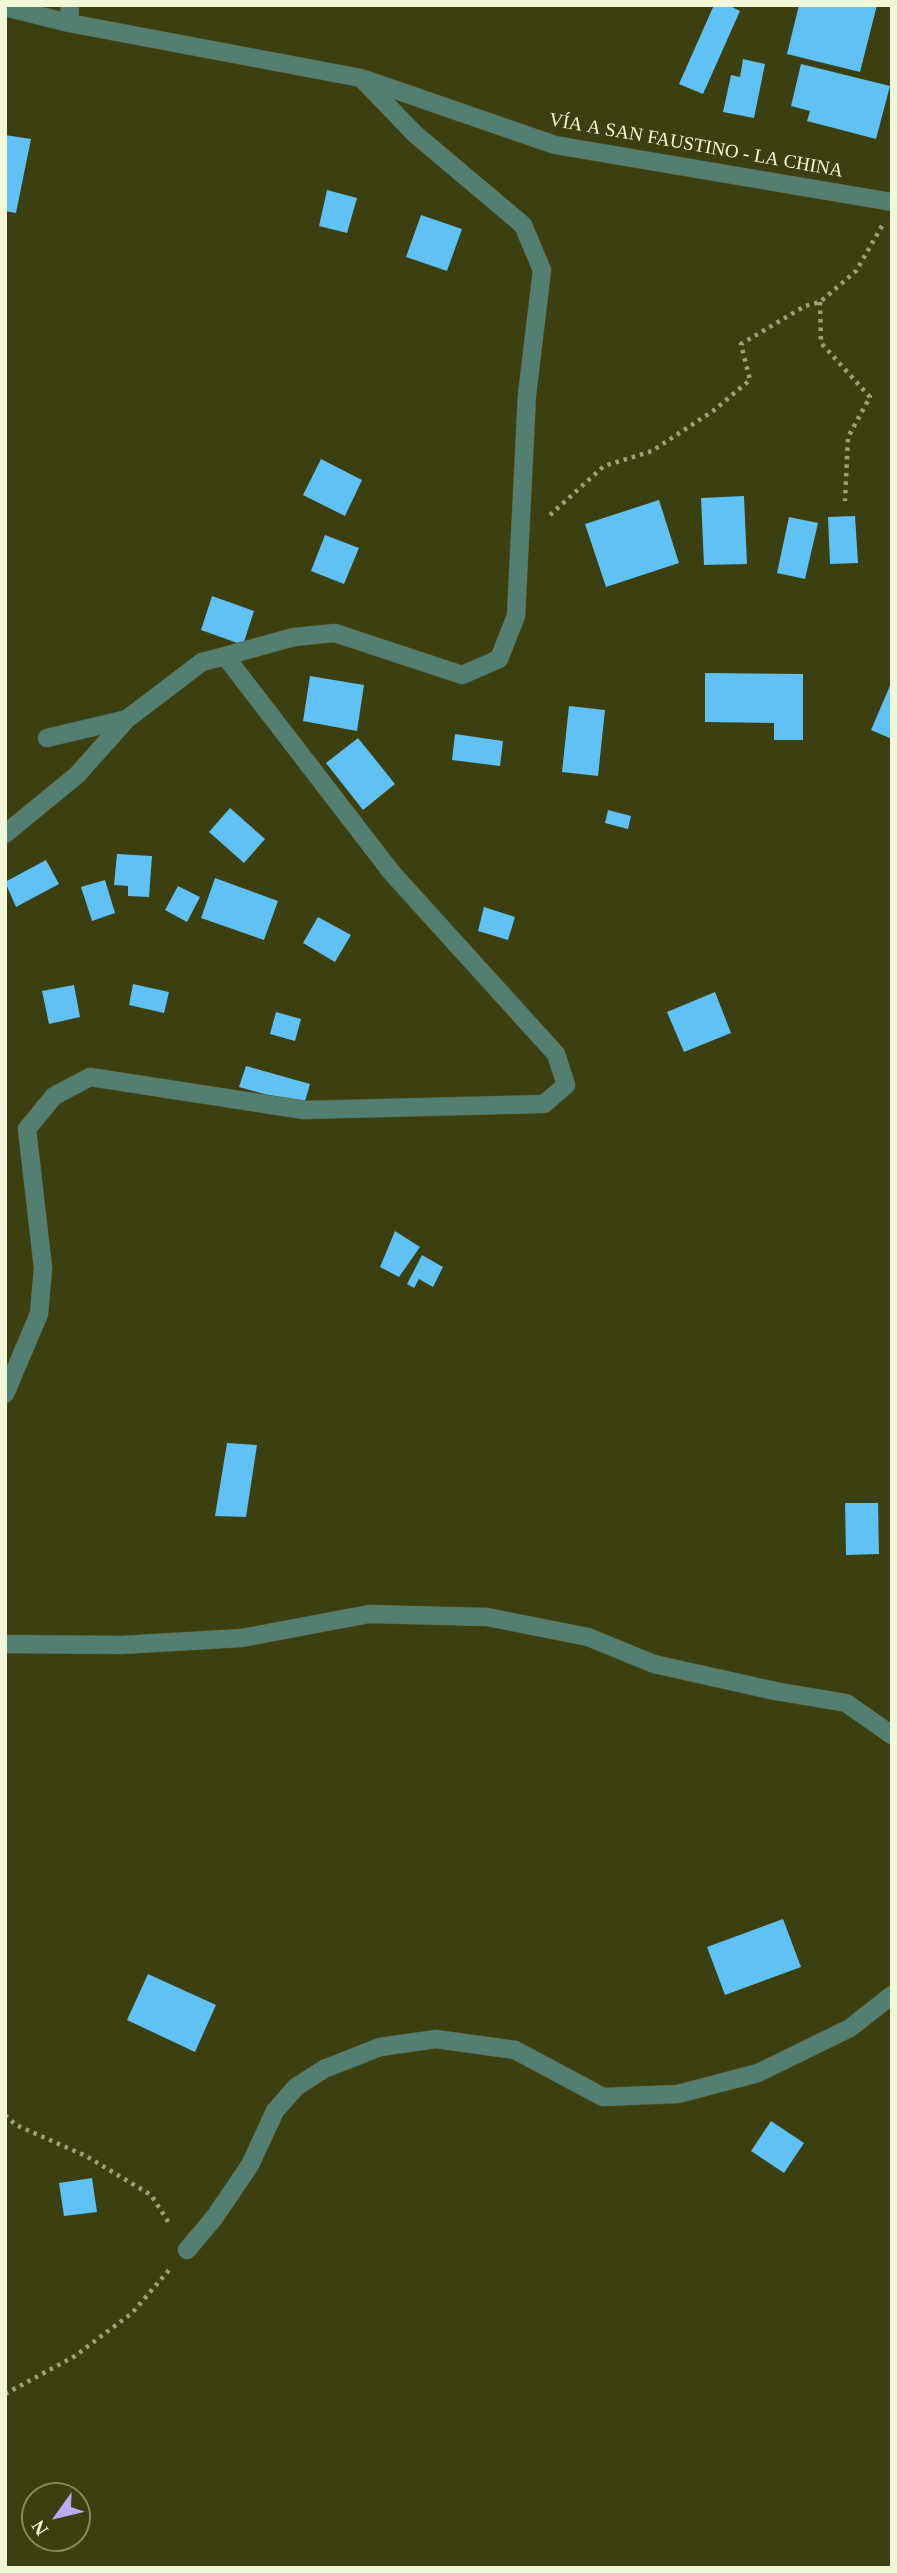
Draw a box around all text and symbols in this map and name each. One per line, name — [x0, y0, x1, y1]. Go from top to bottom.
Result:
street label: VÍA A SAN FAUSTINO - LA CHINA — [547, 109, 845, 183]
north arrow — [21, 2482, 91, 2552]
text: N — [27, 2516, 52, 2539]

